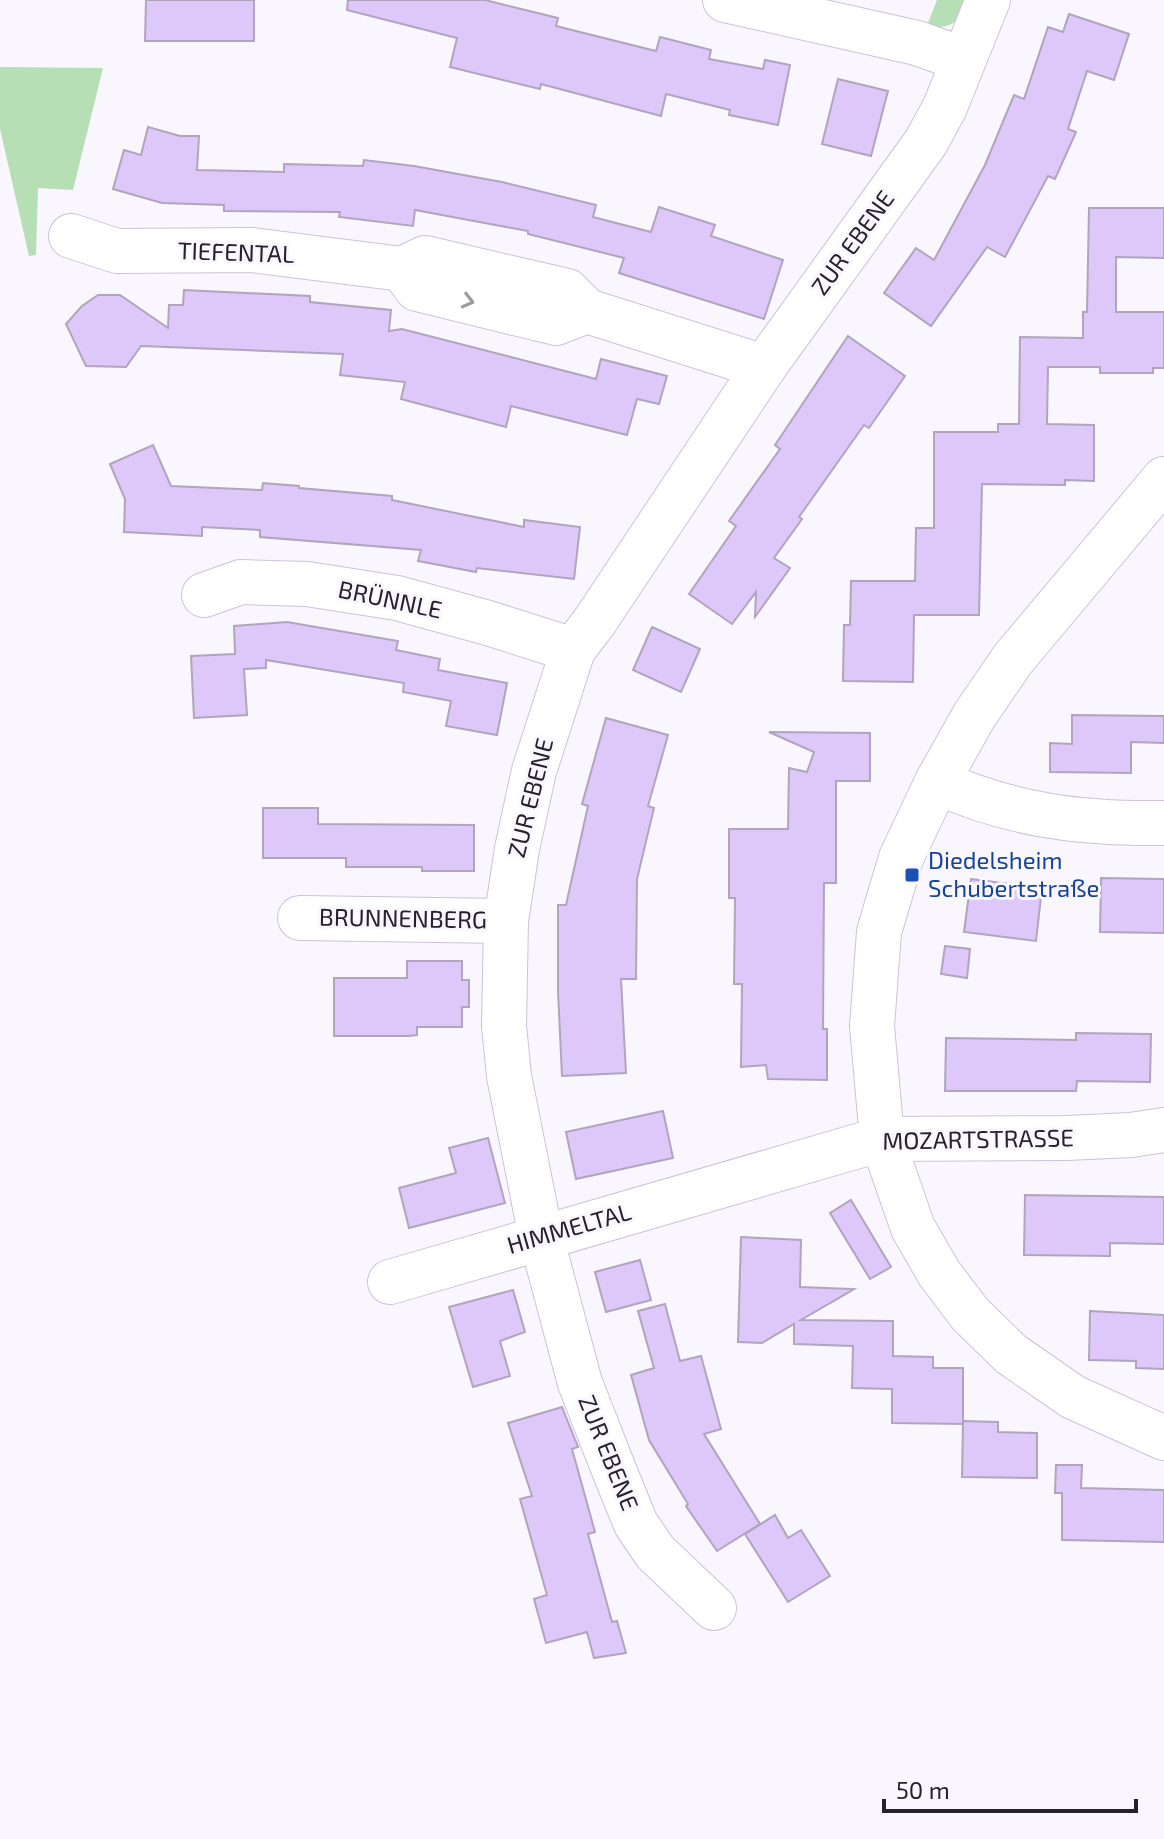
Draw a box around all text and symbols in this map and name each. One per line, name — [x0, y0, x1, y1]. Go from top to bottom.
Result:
street label: ZUR EBENE — [804, 184, 899, 300]
street label: TIEFENTAL — [177, 235, 295, 268]
one-way arrow — [461, 292, 475, 309]
street label: BRÜNNLE — [336, 573, 445, 624]
street label: ZUR EBENE — [501, 735, 558, 860]
place label: Diedelsheim Schubertstraße — [928, 845, 1099, 902]
marker: Diedelsheim Schubertstraße — [903, 866, 921, 884]
street label: BRUNNENBERG — [319, 902, 487, 933]
street label: MOZARTSTRASSE — [882, 1122, 1074, 1155]
street label: HIMMELTAL — [503, 1196, 634, 1259]
street label: ZUR EBENE — [573, 1391, 646, 1514]
scale bar — [884, 1763, 1136, 1813]
text: 50 m — [896, 1775, 950, 1804]

